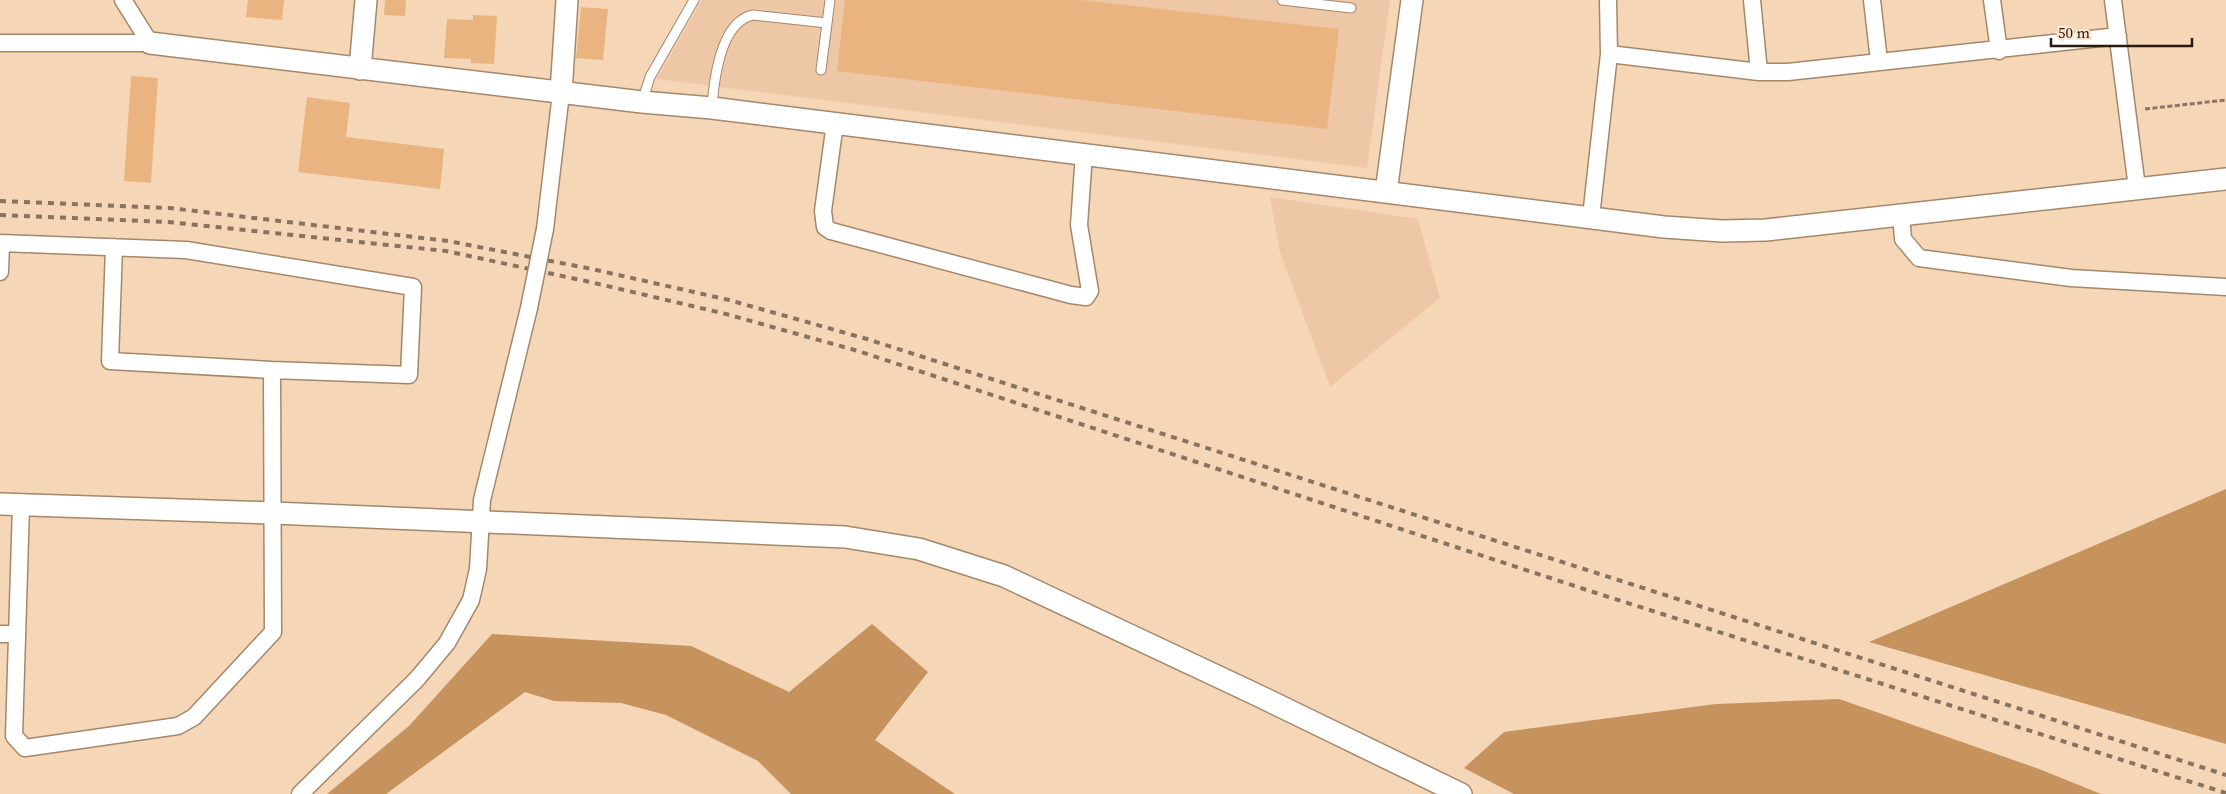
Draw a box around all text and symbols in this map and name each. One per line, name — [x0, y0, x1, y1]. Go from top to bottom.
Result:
scale bar — [2051, 15, 2192, 47]
text: 50 m — [2058, 22, 2090, 43]

